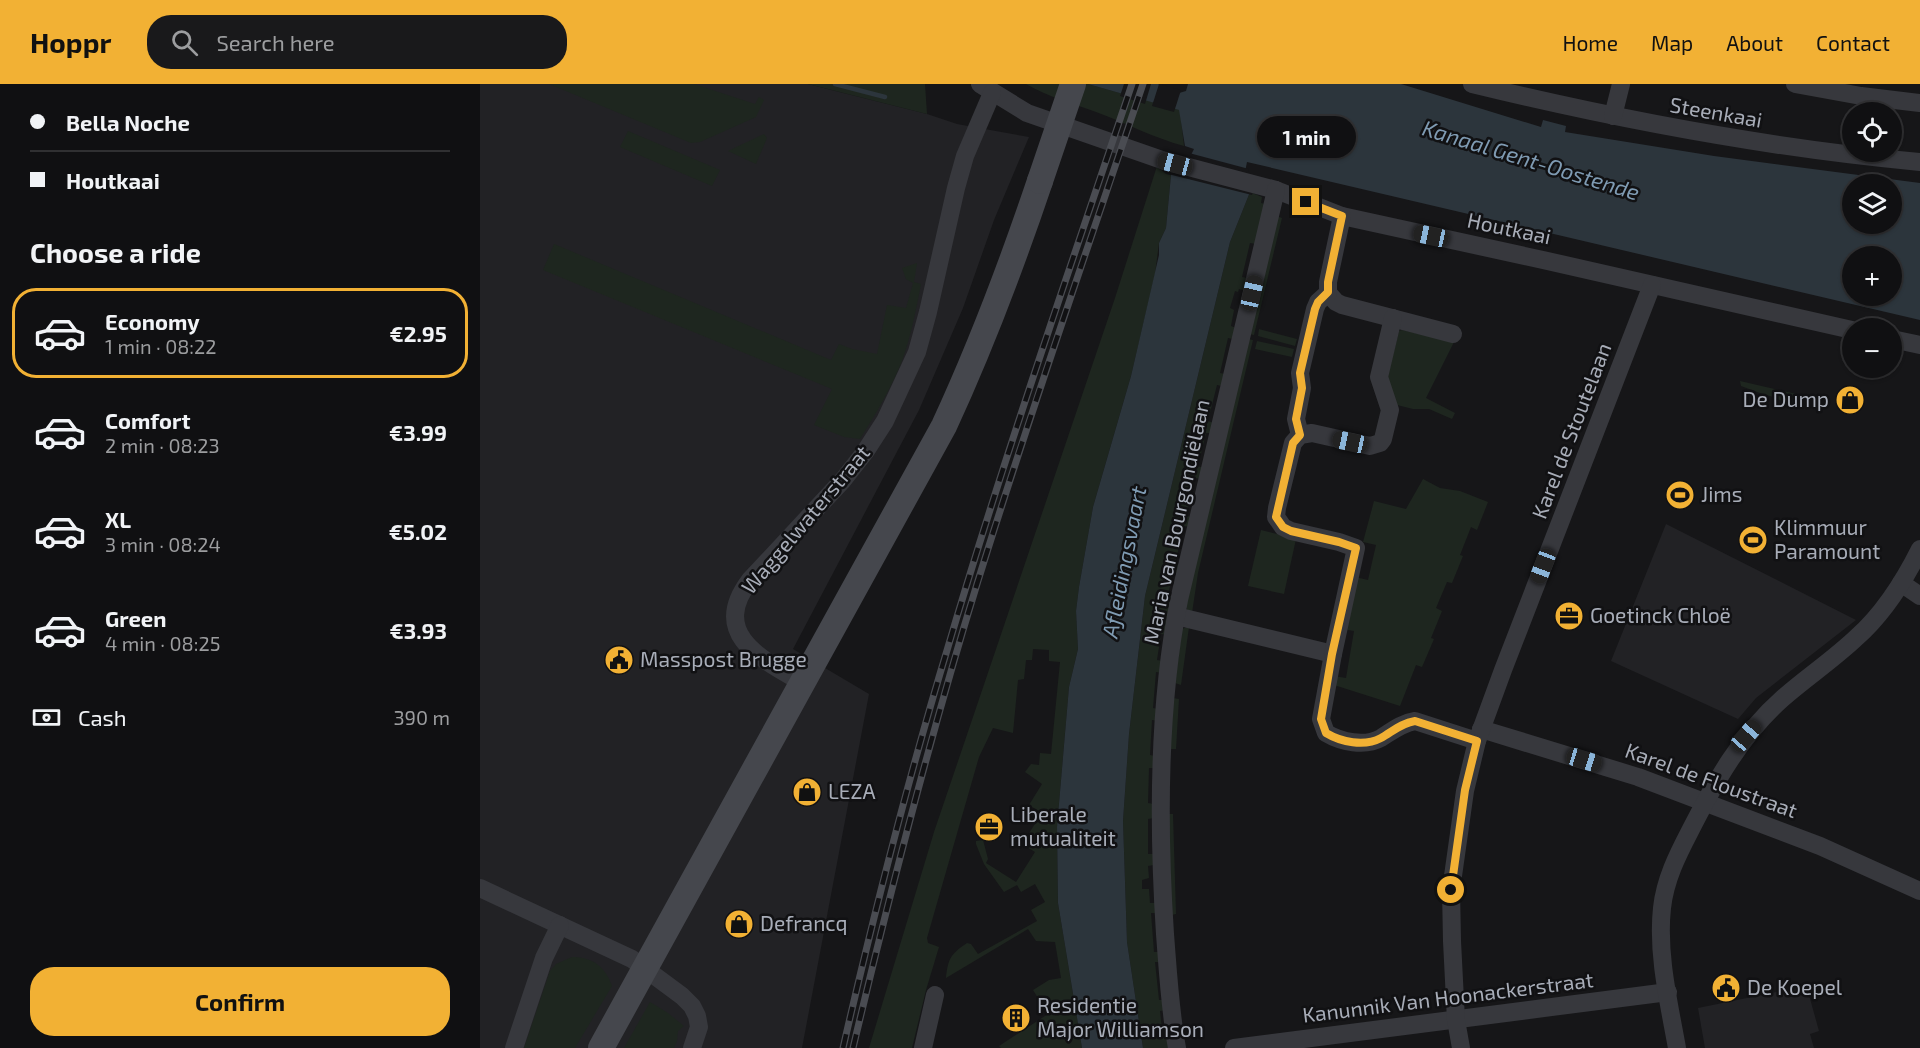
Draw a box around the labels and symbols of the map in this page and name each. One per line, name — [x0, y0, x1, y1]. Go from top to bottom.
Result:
street label: Steenkaai — [1668, 91, 1764, 132]
water label: Kanaal Gent-Oostende — [1420, 114, 1643, 205]
callout: 1 min — [1256, 115, 1356, 157]
car — [1155, 151, 1195, 177]
route end — [1292, 188, 1319, 215]
street label: Houtkaai — [1465, 206, 1553, 249]
car — [1412, 223, 1450, 249]
car — [1239, 273, 1265, 313]
street label: Karel de Stoutelaan — [1526, 339, 1616, 522]
shop icon: De Dump — [1834, 384, 1866, 416]
place label: De Dump — [1743, 386, 1829, 411]
street label: Maria van Bourgondiëlaan — [1137, 397, 1214, 646]
car — [1331, 429, 1369, 455]
street label: Waggelwaterstraat — [735, 440, 874, 598]
sports icon: Jims — [1664, 479, 1696, 511]
place label: Jims — [1701, 481, 1742, 506]
water label: Afleidingsvaart — [1095, 483, 1151, 641]
place label: Klimmuur Paramount — [1774, 514, 1880, 563]
sports icon: Klimmuur Paramount — [1737, 524, 1769, 556]
car — [1528, 546, 1558, 586]
office icon: Goetinck Chloë — [1553, 600, 1585, 632]
place label: Goetinck Chloë — [1590, 602, 1731, 627]
public building icon: Masspost Brugge — [603, 644, 635, 676]
place label: Masspost Brugge — [640, 646, 807, 671]
car — [1727, 717, 1765, 755]
street label: Karel de Floustraat — [1622, 737, 1801, 822]
car — [1564, 746, 1604, 774]
shop icon: LEZA — [791, 776, 823, 808]
place label: LEZA — [828, 778, 876, 803]
place label: Liberale mutualiteit — [1010, 801, 1116, 850]
office icon: Liberale mutualiteit — [973, 811, 1005, 843]
route start — [1437, 876, 1464, 903]
shop icon: Defrancq — [723, 908, 755, 940]
place label: Defrancq — [760, 910, 847, 935]
street label: Kanunnik Van Hoonackerstraat — [1301, 966, 1595, 1027]
public building icon: De Koepel — [1710, 972, 1742, 1004]
place label: De Koepel — [1747, 974, 1843, 999]
place label: Residentie Major Williamson — [1037, 992, 1204, 1042]
building icon: Residentie Major Williamson — [1000, 1002, 1032, 1034]

